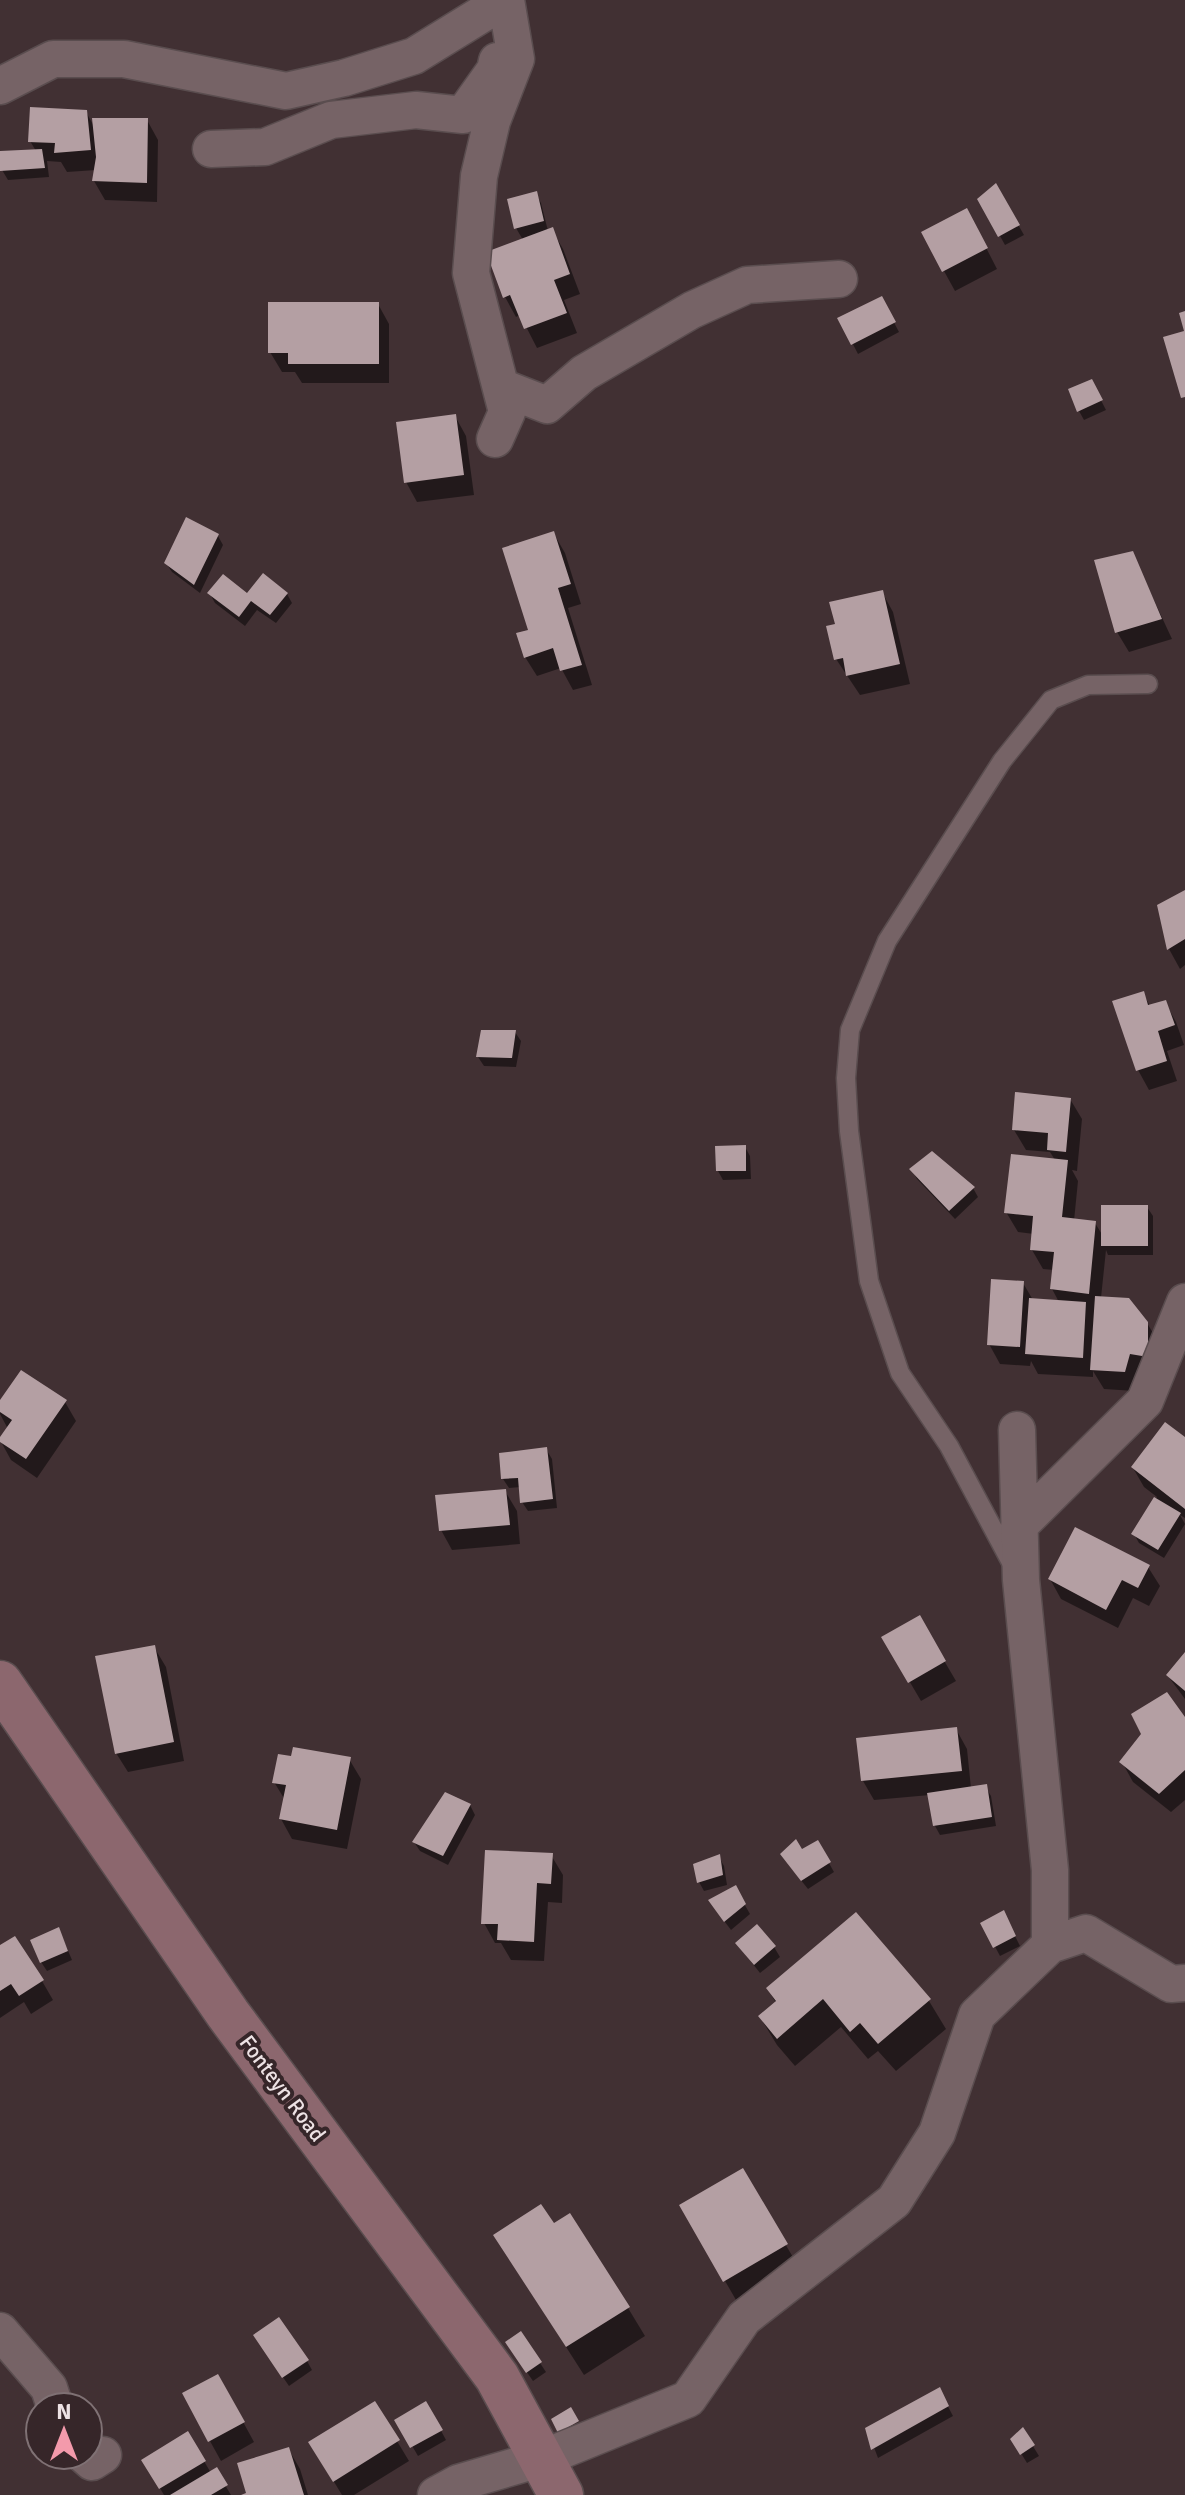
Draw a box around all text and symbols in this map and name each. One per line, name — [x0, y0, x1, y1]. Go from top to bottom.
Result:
street label: Fonteyn Road — [234, 2030, 332, 2147]
north arrow — [24, 2391, 104, 2471]
text: N — [56, 2398, 72, 2425]

